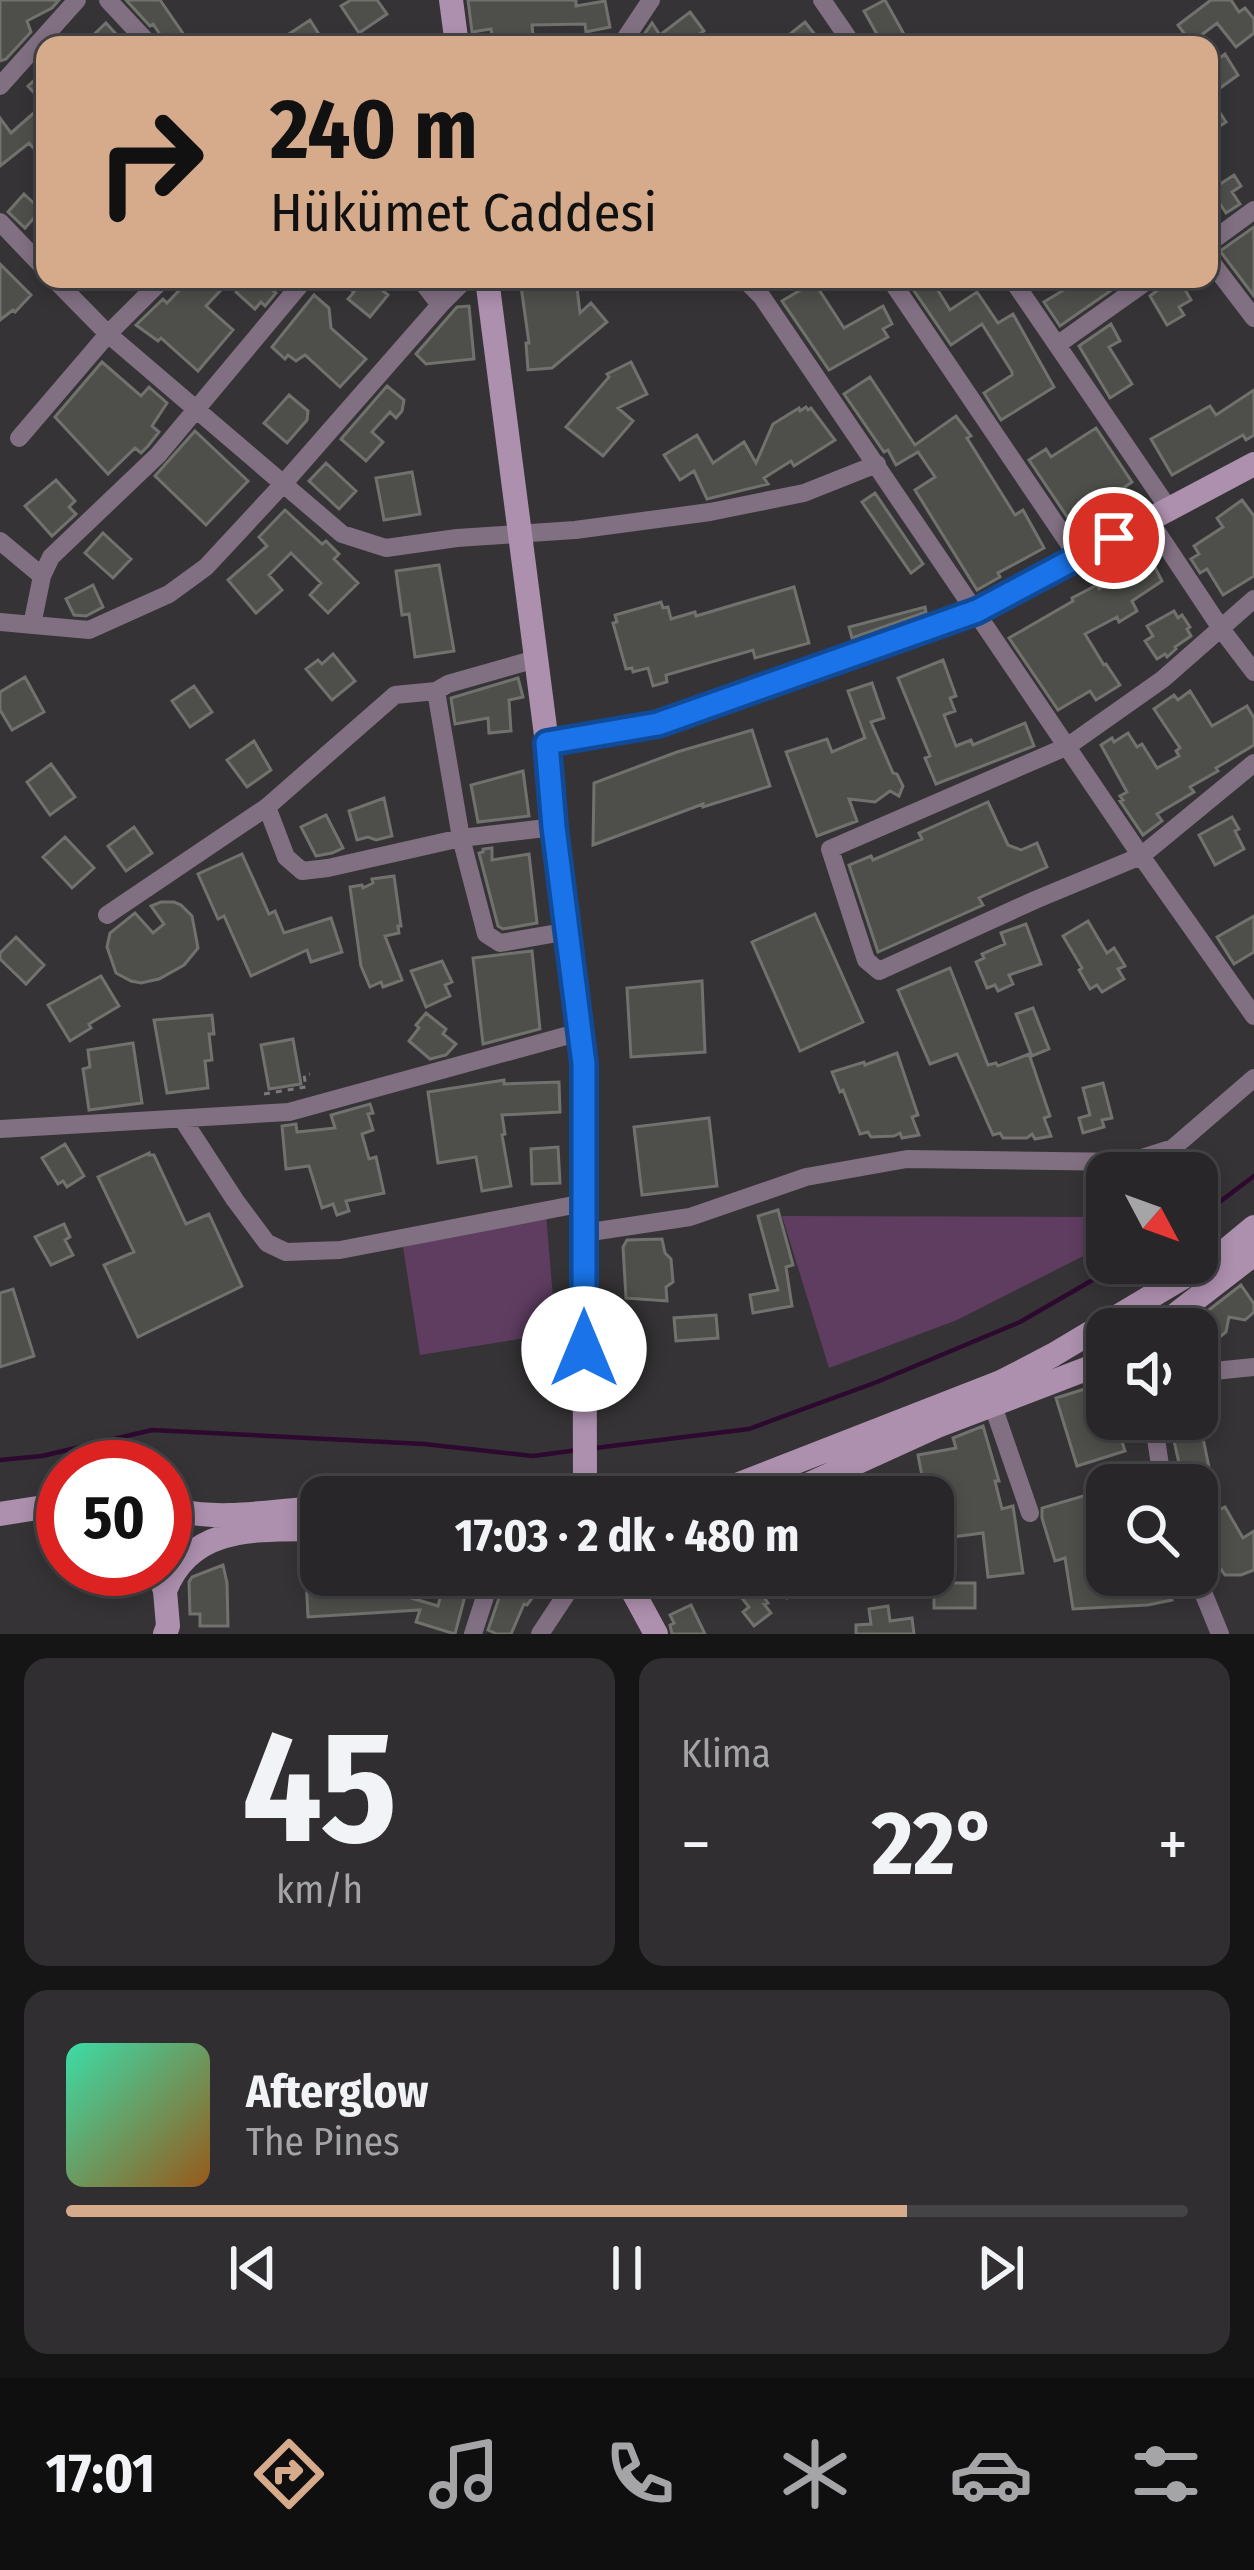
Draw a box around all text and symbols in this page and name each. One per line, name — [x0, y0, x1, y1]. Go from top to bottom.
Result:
text: 240 m — [270, 79, 478, 180]
icon: right — [72, 84, 228, 240]
text: Hükümet Caddesi — [270, 181, 657, 245]
pin — [1063, 487, 1165, 589]
icon: arrive — [1081, 505, 1147, 571]
north arrow — [1086, 1152, 1218, 1284]
map controls — [1086, 1152, 1218, 1596]
position arrow — [521, 1286, 647, 1412]
button: sound — [1086, 1308, 1218, 1440]
speed limit sign: 50 — [36, 1440, 192, 1596]
button: search — [1086, 1464, 1218, 1596]
text: 17:03 · 2 dk · 480 m — [455, 1509, 799, 1563]
text: 45 — [242, 1695, 397, 1882]
text: Klima — [681, 1731, 771, 1777]
text: 22° — [872, 1790, 997, 1898]
text: − — [681, 1805, 711, 1884]
text: + — [1158, 1805, 1188, 1884]
text: km/h — [276, 1867, 363, 1913]
text: Afterglow — [246, 2065, 428, 2119]
text: The Pines — [246, 2119, 400, 2165]
icon: previous — [220, 2235, 286, 2301]
icon: pause — [594, 2235, 660, 2301]
icon: next — [968, 2235, 1034, 2301]
icon: directions — [247, 2432, 331, 2516]
icon: music — [422, 2432, 506, 2516]
icon: phone — [598, 2432, 682, 2516]
icon: climate — [773, 2432, 857, 2516]
icon: car — [949, 2432, 1033, 2516]
icon: filters — [1124, 2432, 1208, 2516]
text: 17:01 — [46, 2442, 155, 2506]

